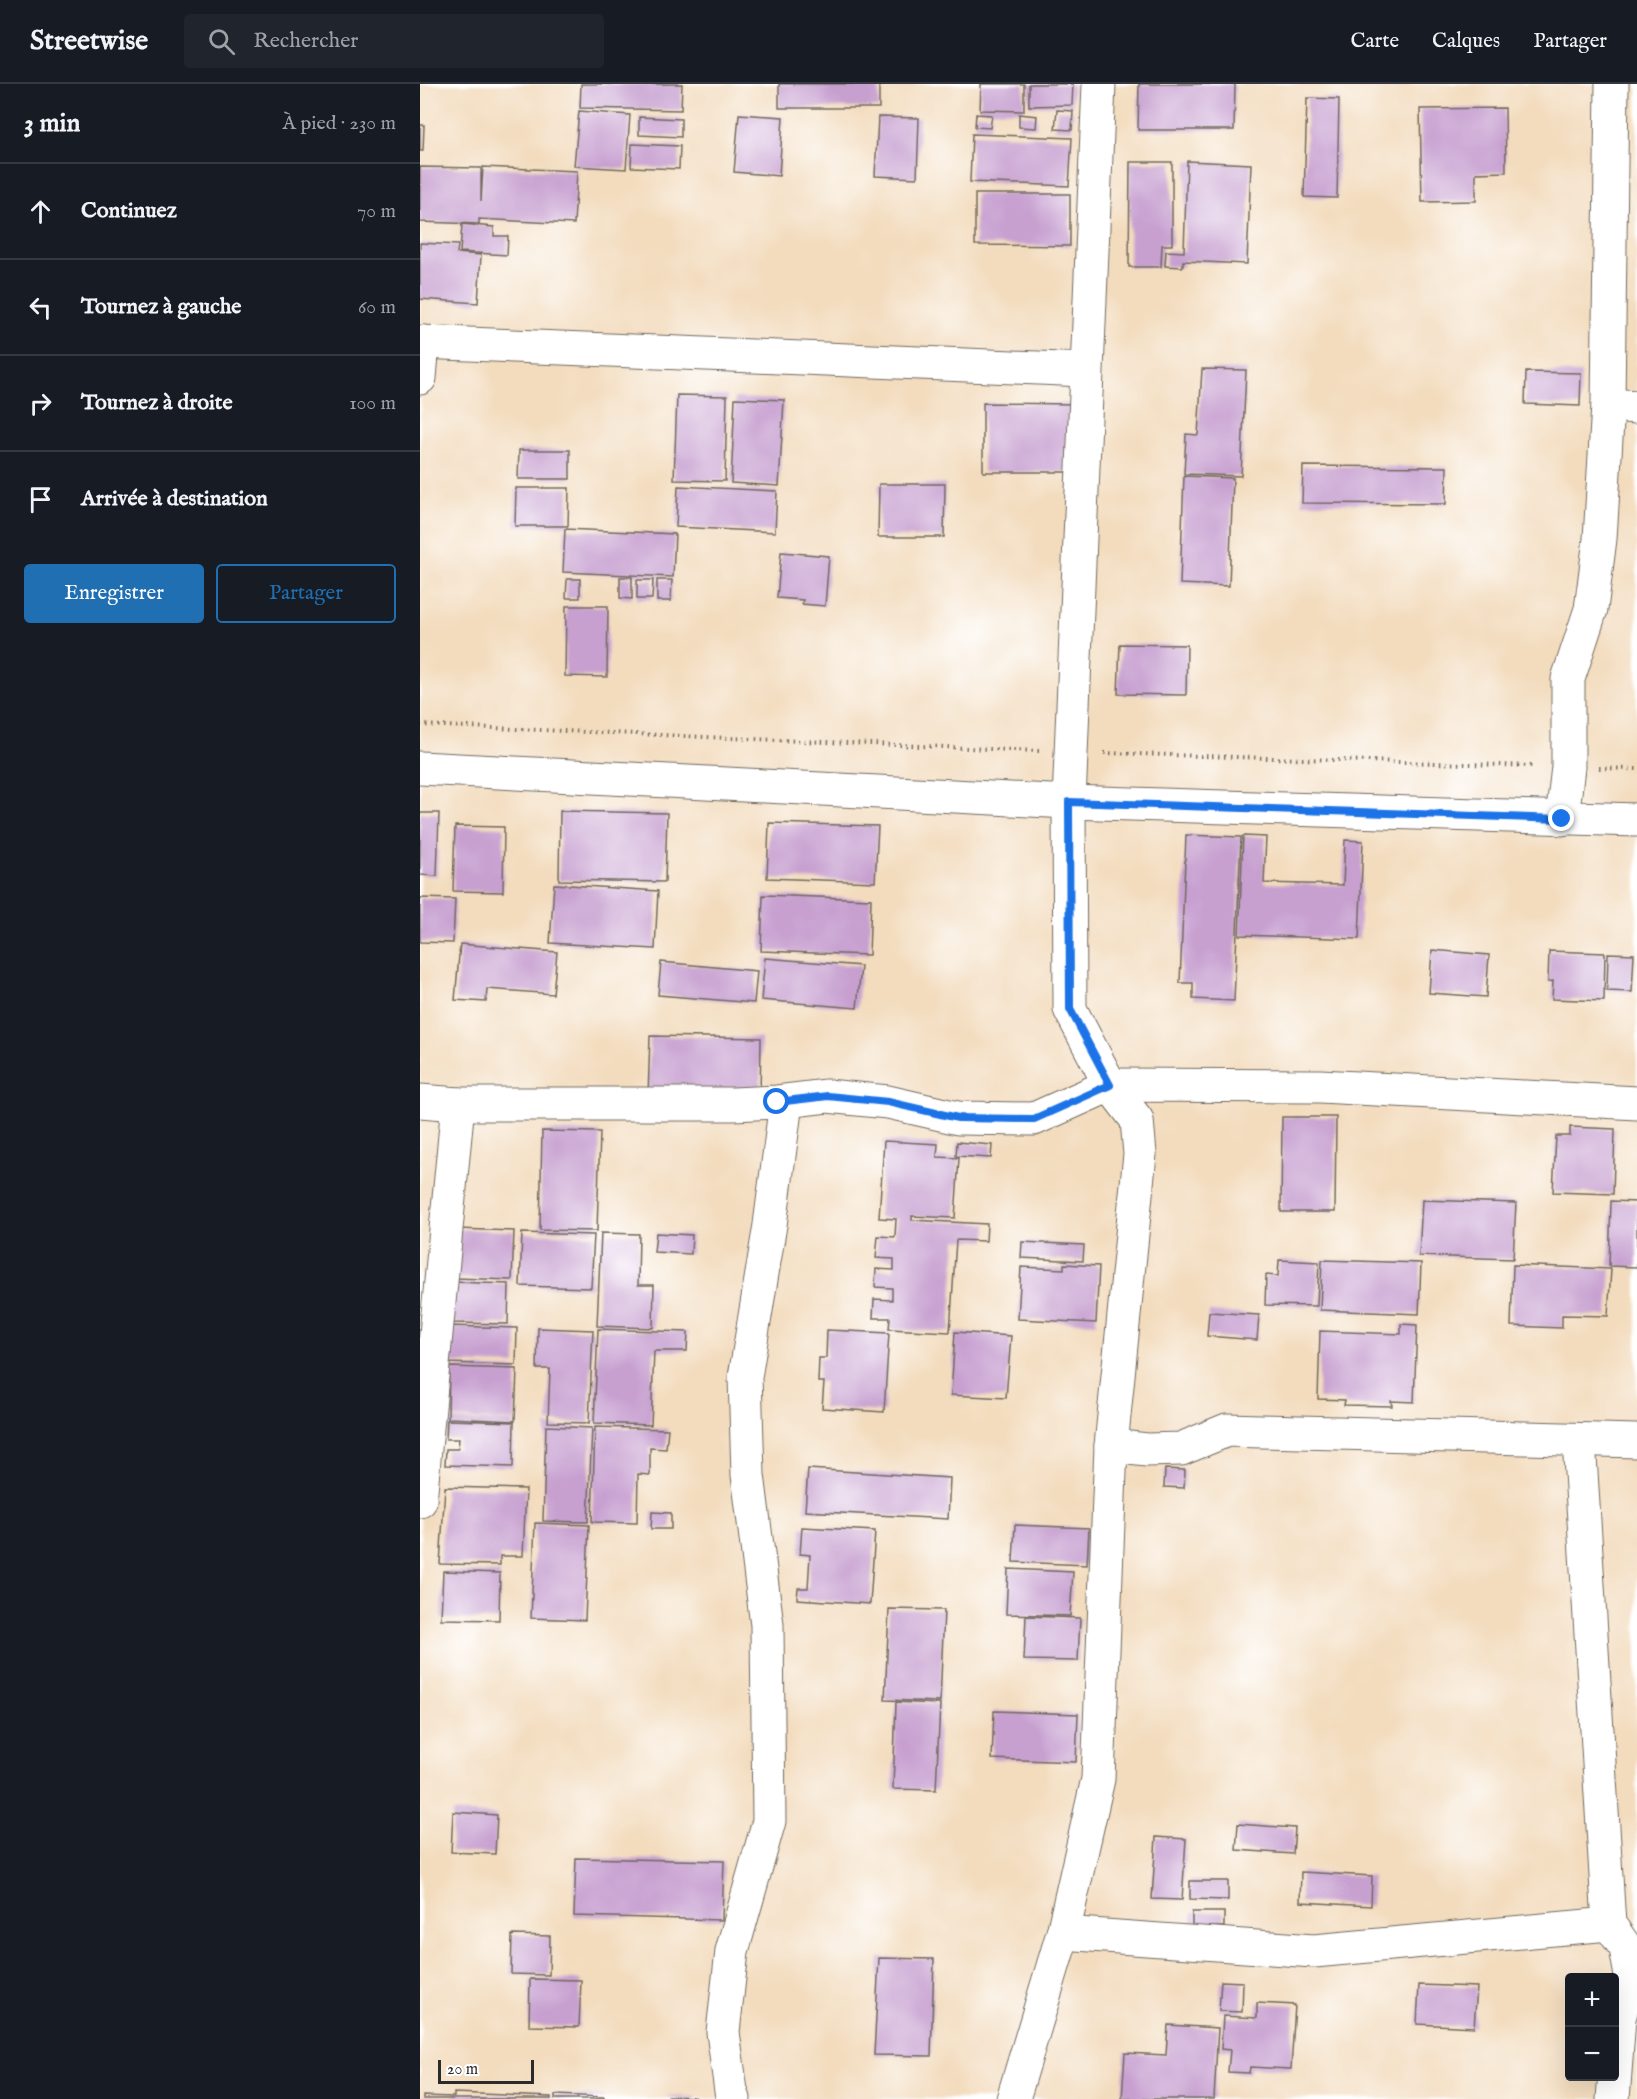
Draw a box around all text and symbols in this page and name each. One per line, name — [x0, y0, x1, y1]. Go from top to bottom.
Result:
search box — [184, 14, 604, 68]
text: Streetwise — [30, 24, 148, 59]
icon: search — [205, 25, 238, 58]
text: Rechercher — [253, 27, 358, 55]
text: Carte — [1350, 28, 1399, 55]
text: Calques — [1432, 28, 1500, 55]
text: Partager — [1533, 28, 1607, 55]
text: 3 min — [24, 107, 80, 140]
text: À pied · 230 m — [283, 111, 396, 136]
icon: ahead — [24, 195, 57, 228]
text: Continuez — [81, 197, 177, 225]
text: 70 m — [357, 199, 396, 224]
icon: left — [24, 291, 57, 324]
text: Tournez à gauche — [81, 293, 241, 321]
text: 60 m — [358, 295, 396, 320]
icon: right — [24, 387, 57, 420]
text: Tournez à droite — [81, 389, 232, 417]
text: 100 m — [349, 391, 396, 416]
icon: arrive — [24, 483, 57, 516]
text: Arrivée à destination — [81, 485, 268, 513]
button: Enregistrer — [24, 564, 204, 623]
button: Partager — [216, 564, 396, 623]
route end — [1548, 805, 1574, 831]
route start — [763, 1088, 789, 1114]
map controls — [1565, 1973, 1619, 2081]
button: + — [1565, 1973, 1619, 2027]
button: − — [1565, 2027, 1619, 2081]
scale bar — [438, 2057, 534, 2084]
text: 20 m — [447, 2060, 478, 2080]

